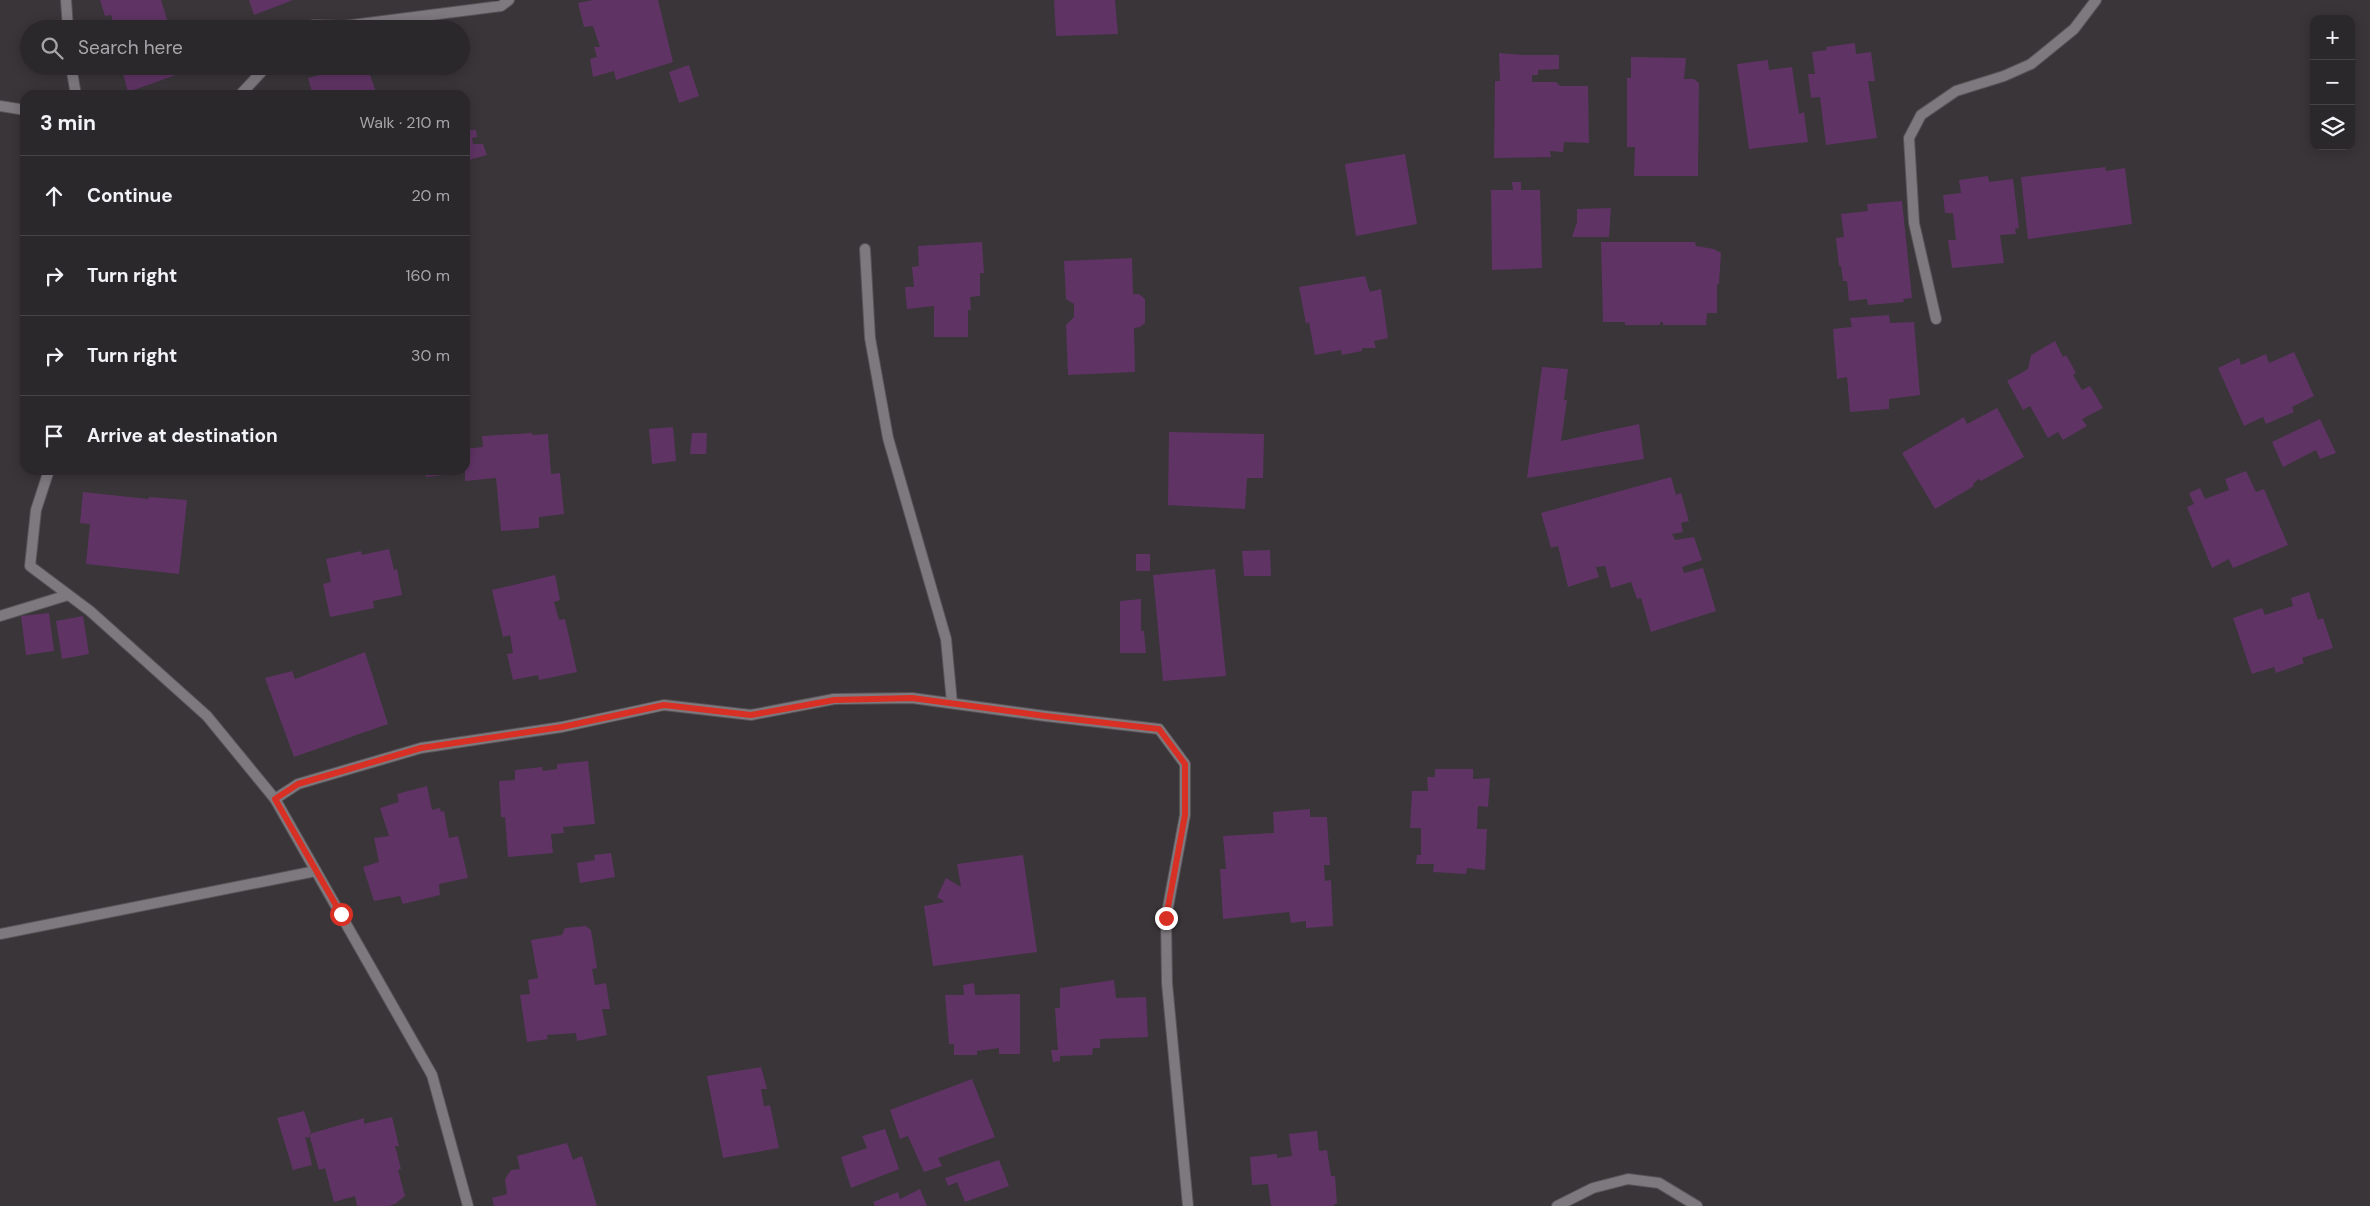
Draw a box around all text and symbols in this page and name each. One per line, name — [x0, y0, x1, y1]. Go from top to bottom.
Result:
map controls — [2310, 15, 2355, 150]
button: + — [2310, 15, 2355, 60]
search box — [20, 20, 470, 75]
icon: search — [38, 34, 66, 62]
text: Search here — [78, 35, 183, 60]
button: − — [2310, 60, 2355, 105]
button: layers — [2310, 105, 2355, 150]
text: 3 min — [40, 109, 96, 137]
text: Walk · 210 m — [360, 112, 450, 133]
icon: ahead — [40, 182, 68, 210]
text: Continue — [87, 183, 173, 208]
text: 20 m — [411, 185, 450, 206]
icon: right — [40, 262, 68, 290]
text: Turn right — [87, 263, 177, 288]
text: 160 m — [406, 265, 450, 286]
icon: right — [40, 342, 68, 370]
text: Turn right — [87, 343, 177, 368]
text: 30 m — [411, 345, 450, 366]
icon: arrive — [40, 422, 68, 450]
text: Arrive at destination — [87, 423, 278, 448]
route start — [330, 903, 353, 926]
route end — [1155, 907, 1178, 930]

